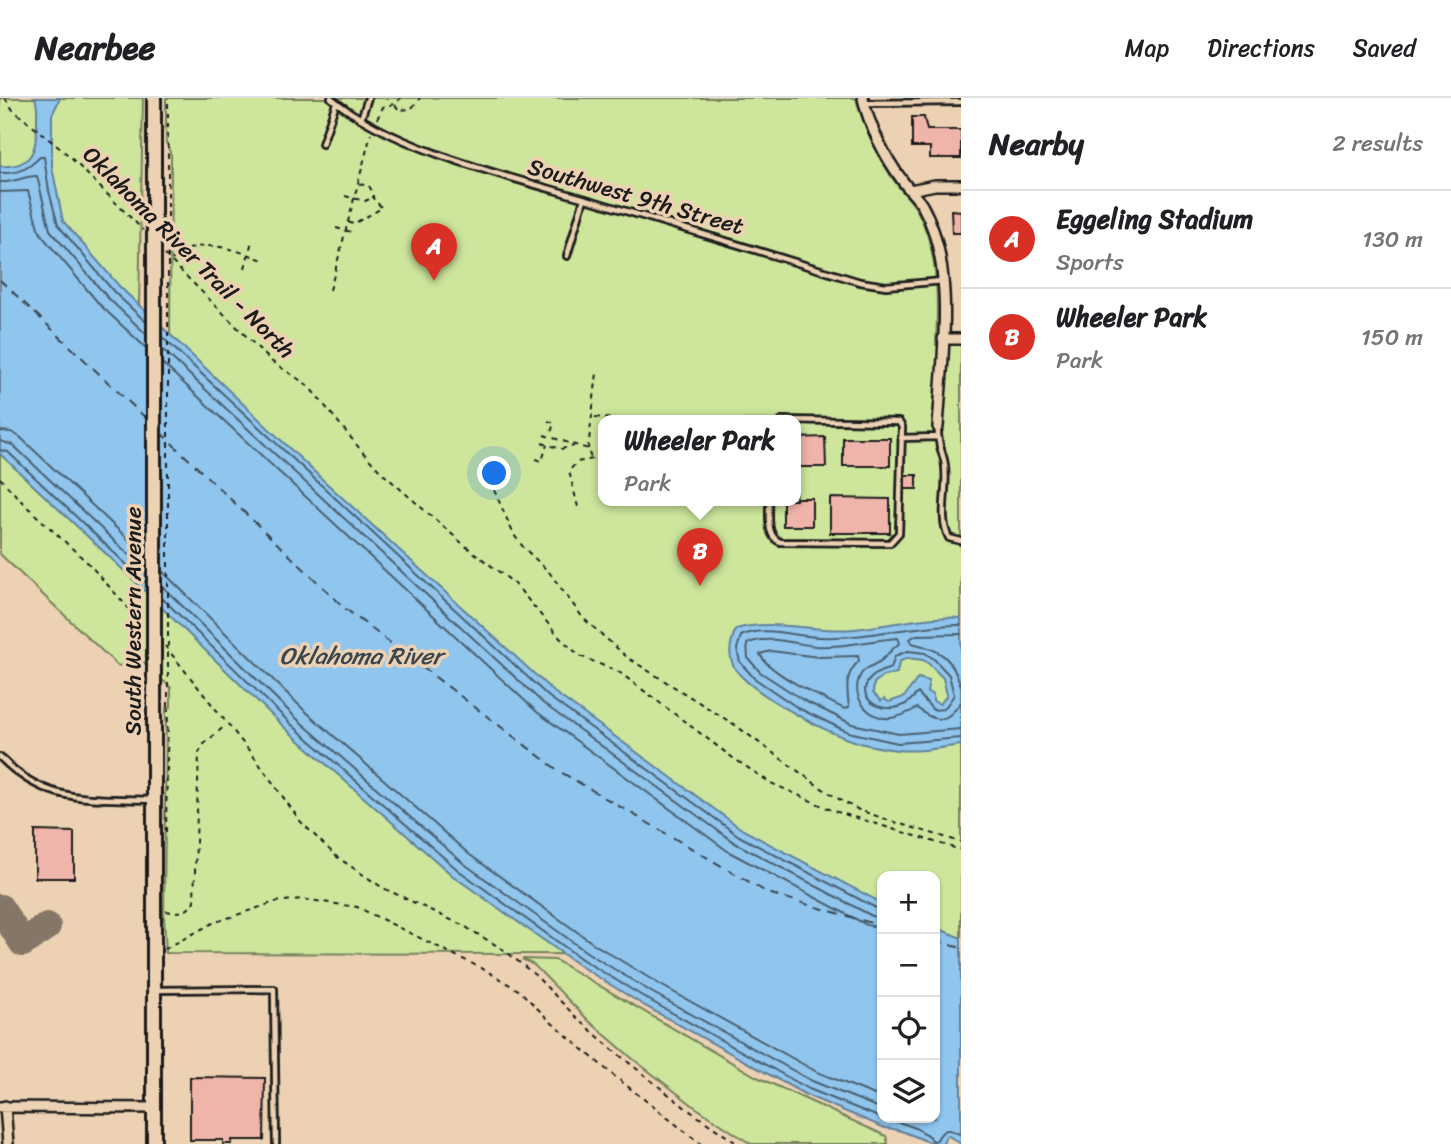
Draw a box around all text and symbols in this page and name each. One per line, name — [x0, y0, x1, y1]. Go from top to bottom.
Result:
text: Nearbee — [35, 19, 155, 77]
text: Map — [1125, 27, 1169, 69]
text: Directions — [1207, 27, 1315, 69]
text: Saved — [1353, 27, 1416, 69]
text: Nearby — [989, 117, 1084, 171]
text: 2 results — [1332, 123, 1423, 164]
street label: Oklahoma River Trail - North — [72, 136, 305, 369]
street label: Southwest 9th Street — [523, 146, 749, 247]
text: Eggeling Stadium — [1056, 196, 1253, 242]
text: A — [1004, 219, 1020, 260]
text: 130 m — [1362, 219, 1423, 260]
pin: A — [411, 223, 457, 281]
text: Sports — [1056, 242, 1124, 283]
text: Wheeler Park — [1056, 294, 1207, 340]
text: B — [1005, 317, 1019, 358]
text: 150 m — [1361, 317, 1423, 358]
text: Park — [1056, 340, 1103, 381]
popup — [598, 415, 801, 506]
text: Wheeler Park — [624, 417, 775, 463]
your location — [477, 456, 511, 490]
text: Park — [624, 463, 671, 504]
street label: South Western Avenue — [113, 506, 154, 736]
pin: B — [677, 528, 723, 586]
water label: Oklahoma River — [279, 635, 447, 677]
map controls — [877, 871, 940, 1123]
button: + — [877, 871, 940, 934]
button: − — [877, 934, 940, 997]
button: locate — [877, 997, 940, 1060]
button: layers — [877, 1060, 940, 1123]

